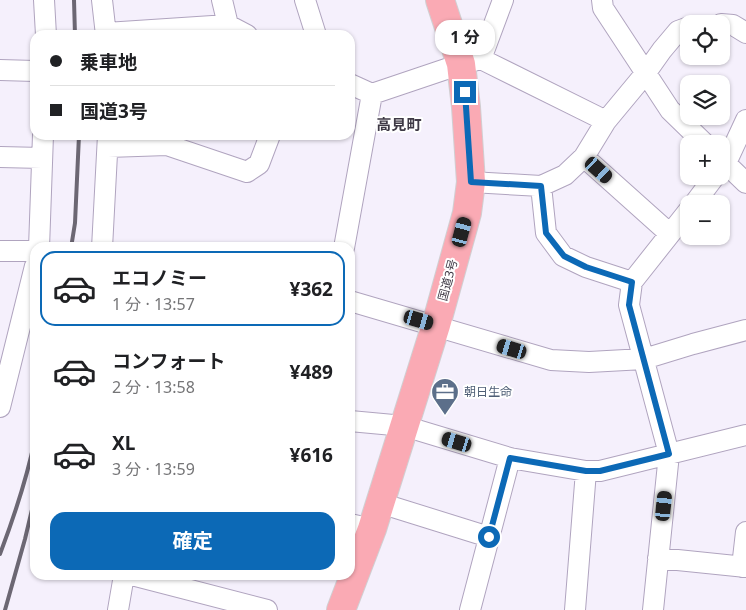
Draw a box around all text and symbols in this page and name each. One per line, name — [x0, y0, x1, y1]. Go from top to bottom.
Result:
map controls — [680, 15, 730, 245]
button: locate — [680, 15, 730, 65]
callout: 1 分 — [435, 19, 495, 54]
text: 1 分 — [450, 26, 480, 48]
text: 乗車地 — [80, 49, 137, 75]
button: layers — [680, 75, 730, 125]
route end — [454, 81, 476, 103]
text: 国道3号 — [80, 98, 148, 124]
district label: 高見町 — [376, 114, 422, 134]
button: + — [680, 135, 730, 185]
car — [582, 154, 615, 186]
button: − — [680, 195, 730, 245]
car — [450, 216, 473, 248]
street label: 国道3号 — [434, 257, 461, 303]
text: エコノミー — [112, 265, 207, 291]
icon: car — [52, 266, 97, 311]
text: ¥362 — [290, 276, 333, 302]
text: 1 分 · 13:57 — [112, 293, 195, 315]
car — [402, 309, 435, 331]
car — [495, 337, 528, 361]
text: コンフォート — [112, 348, 225, 374]
icon: car — [52, 349, 97, 394]
text: ¥489 — [290, 359, 333, 385]
text: 2 分 · 13:58 — [112, 376, 195, 398]
office icon: 朝日生命 — [430, 377, 460, 416]
place label: 朝日生命 — [464, 383, 512, 400]
text: XL — [112, 430, 135, 456]
car — [440, 430, 473, 454]
icon: car — [52, 432, 97, 477]
text: ¥616 — [290, 442, 333, 468]
text: 3 分 · 13:59 — [112, 458, 195, 480]
car — [654, 490, 673, 522]
button: 確定 — [50, 512, 335, 570]
route start — [478, 526, 500, 548]

